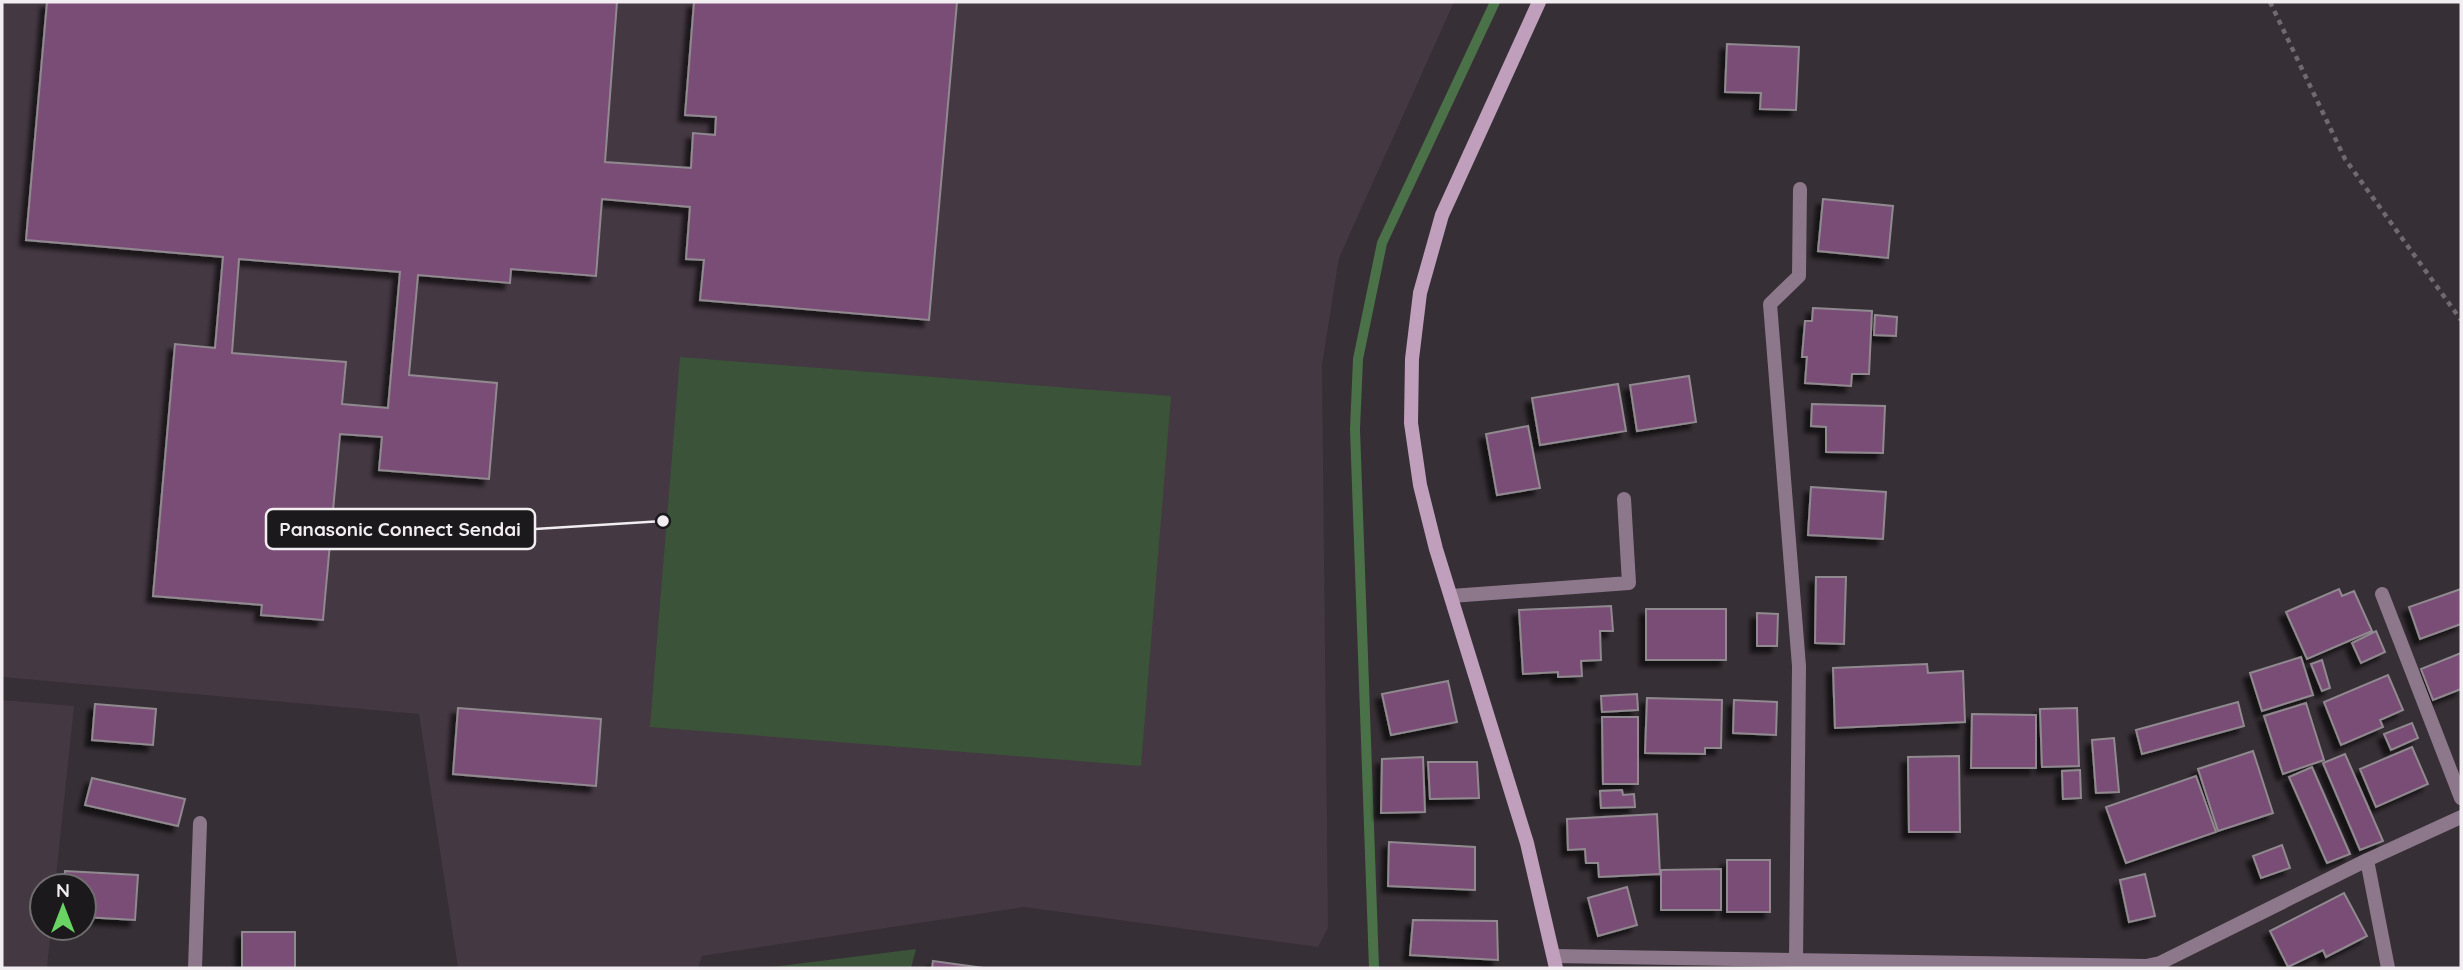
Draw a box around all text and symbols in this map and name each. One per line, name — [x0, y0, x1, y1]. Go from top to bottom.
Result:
callout: Panasonic Connect Sendai — [266, 509, 535, 549]
text: Panasonic Connect Sendai — [279, 517, 521, 541]
north arrow — [28, 872, 98, 942]
text: N — [56, 878, 70, 902]

